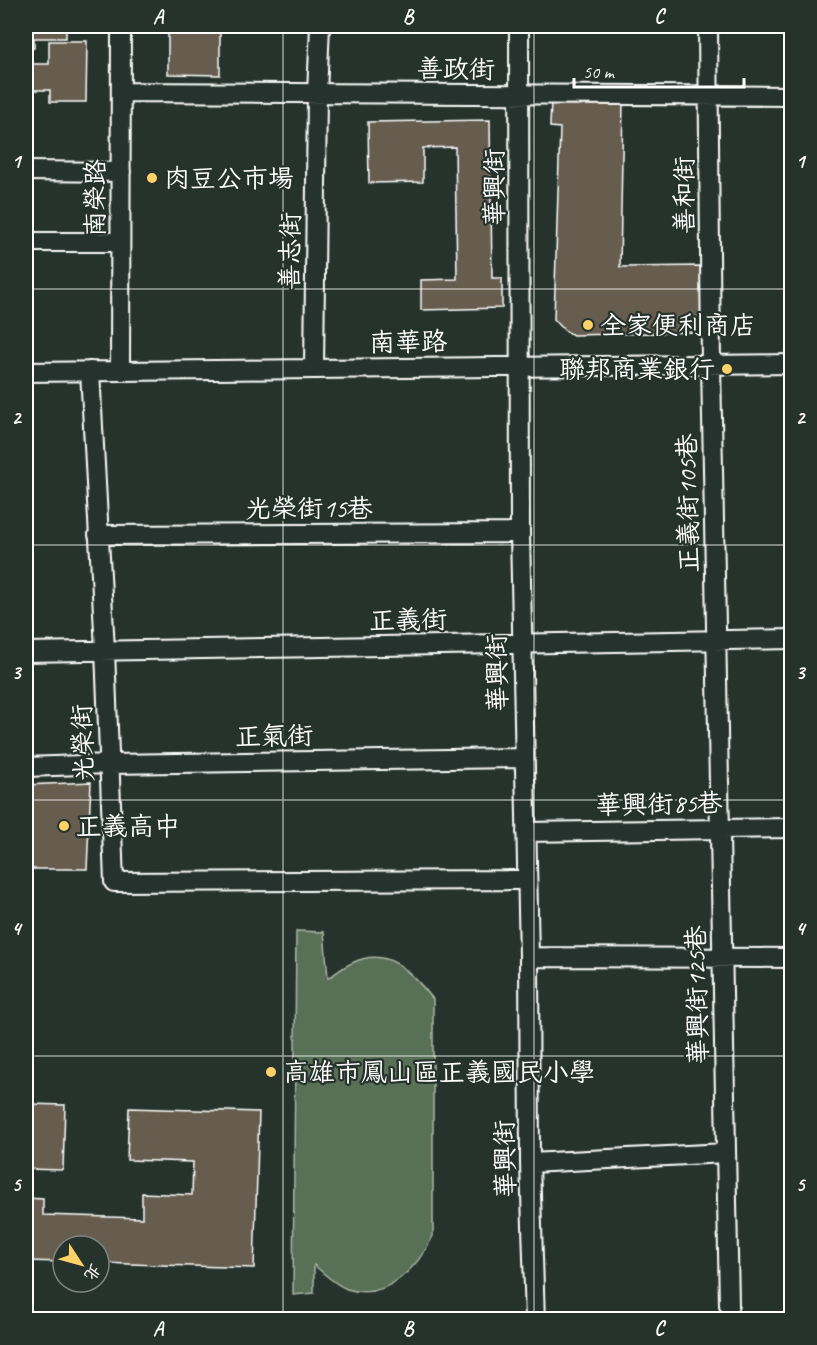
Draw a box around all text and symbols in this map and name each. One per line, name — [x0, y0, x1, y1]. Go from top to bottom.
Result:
text: A — [153, 4, 165, 29]
text: B — [403, 4, 415, 29]
text: C — [654, 4, 666, 29]
scale bar — [574, 51, 744, 89]
street label: 善政街 — [417, 52, 495, 86]
text: 50 m — [583, 61, 616, 83]
street label: 華興街 — [478, 148, 511, 226]
text: 1 — [12, 149, 23, 174]
text: 1 — [796, 149, 807, 174]
street label: 善和街 — [668, 156, 701, 234]
street label: 南榮路 — [79, 159, 112, 237]
place label: 肉豆公市場 — [164, 162, 294, 195]
marker: 肉豆公市場 — [145, 171, 159, 185]
street label: 善志街 — [273, 212, 307, 290]
place label: 全家便利商店 — [600, 309, 756, 342]
marker: 全家便利商店 — [581, 318, 595, 332]
street label: 南華路 — [369, 325, 447, 359]
place label: 聯邦商業銀行 — [559, 353, 715, 386]
marker: 聯邦商業銀行 — [720, 362, 734, 376]
text: 2 — [12, 405, 23, 430]
text: 2 — [796, 405, 807, 430]
street label: 正義街105巷 — [670, 433, 706, 573]
street label: 光榮街15巷 — [245, 492, 373, 525]
street label: 正義街 — [369, 603, 447, 637]
street label: 華興街 — [480, 634, 514, 712]
text: 3 — [12, 660, 23, 685]
text: 3 — [796, 660, 807, 685]
street label: 光榮街 — [65, 703, 101, 783]
street label: 正氣街 — [235, 719, 313, 753]
street label: 華興街85巷 — [595, 786, 723, 822]
place label: 正義高中 — [76, 810, 180, 843]
marker: 正義高中 — [57, 819, 71, 833]
text: 4 — [12, 916, 24, 941]
text: 4 — [796, 916, 808, 941]
street label: 華興街125巷 — [679, 925, 715, 1065]
place label: 高雄市鳳山區正義國民小學 — [283, 1056, 595, 1089]
marker: 高雄市鳳山區正義國民小學 — [264, 1065, 278, 1079]
street label: 華興街 — [488, 1120, 522, 1198]
text: 5 — [12, 1172, 23, 1197]
text: 5 — [796, 1172, 807, 1197]
north arrow — [51, 1234, 111, 1294]
text: 北 — [80, 1260, 105, 1285]
text: A — [153, 1316, 165, 1341]
text: B — [403, 1316, 415, 1341]
text: C — [654, 1316, 666, 1341]

